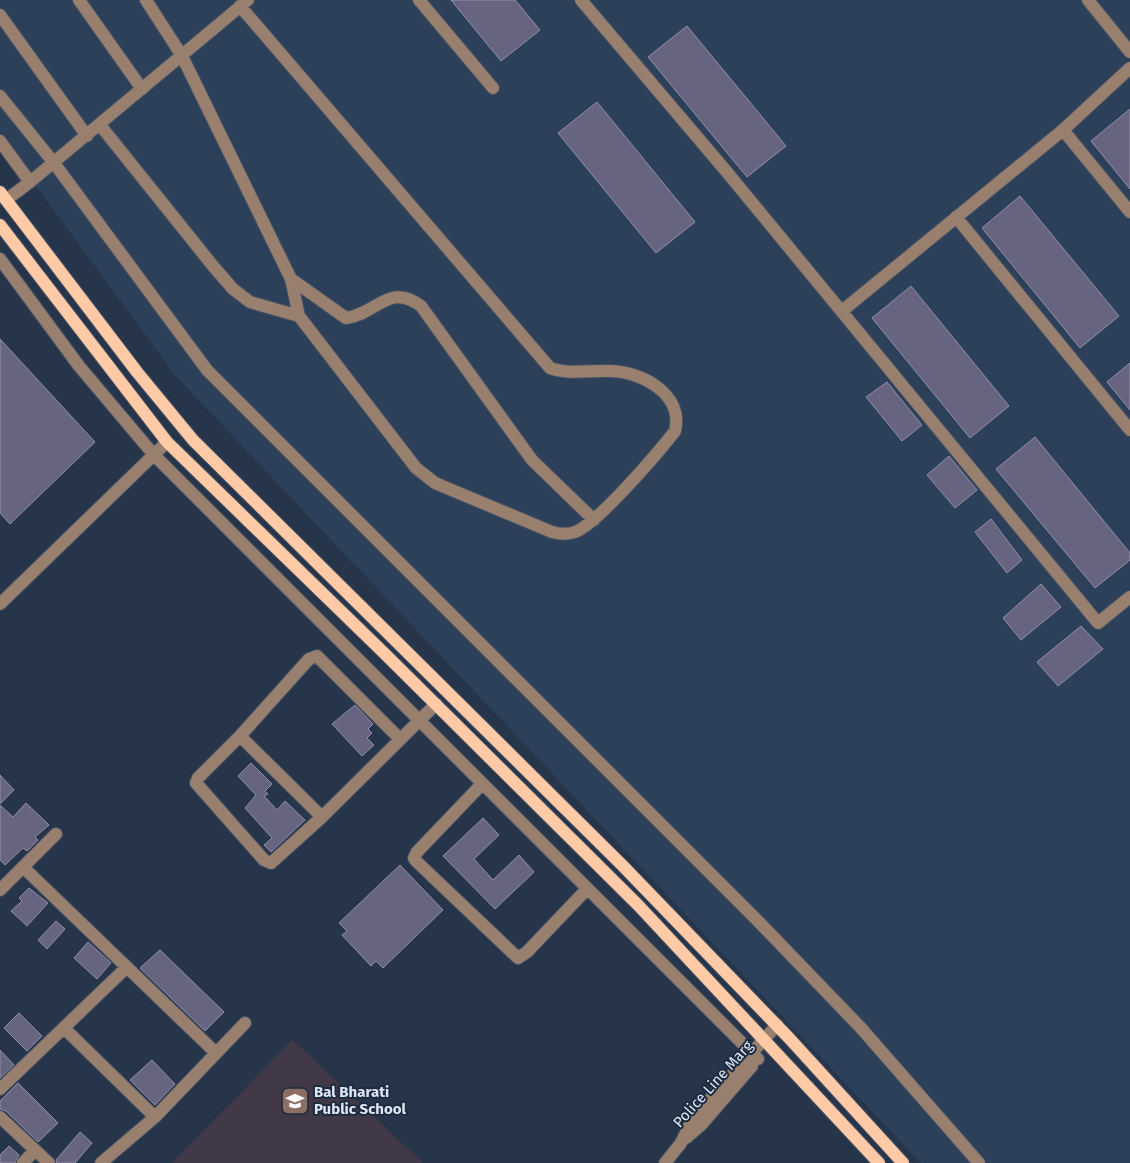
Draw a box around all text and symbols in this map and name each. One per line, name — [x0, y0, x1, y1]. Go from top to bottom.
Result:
street label: Police Line Marg — [669, 1037, 757, 1131]
place label: Bal Bharati Public School — [314, 1083, 407, 1118]
school or university icon: Bal Bharati Public School — [280, 1086, 310, 1116]

